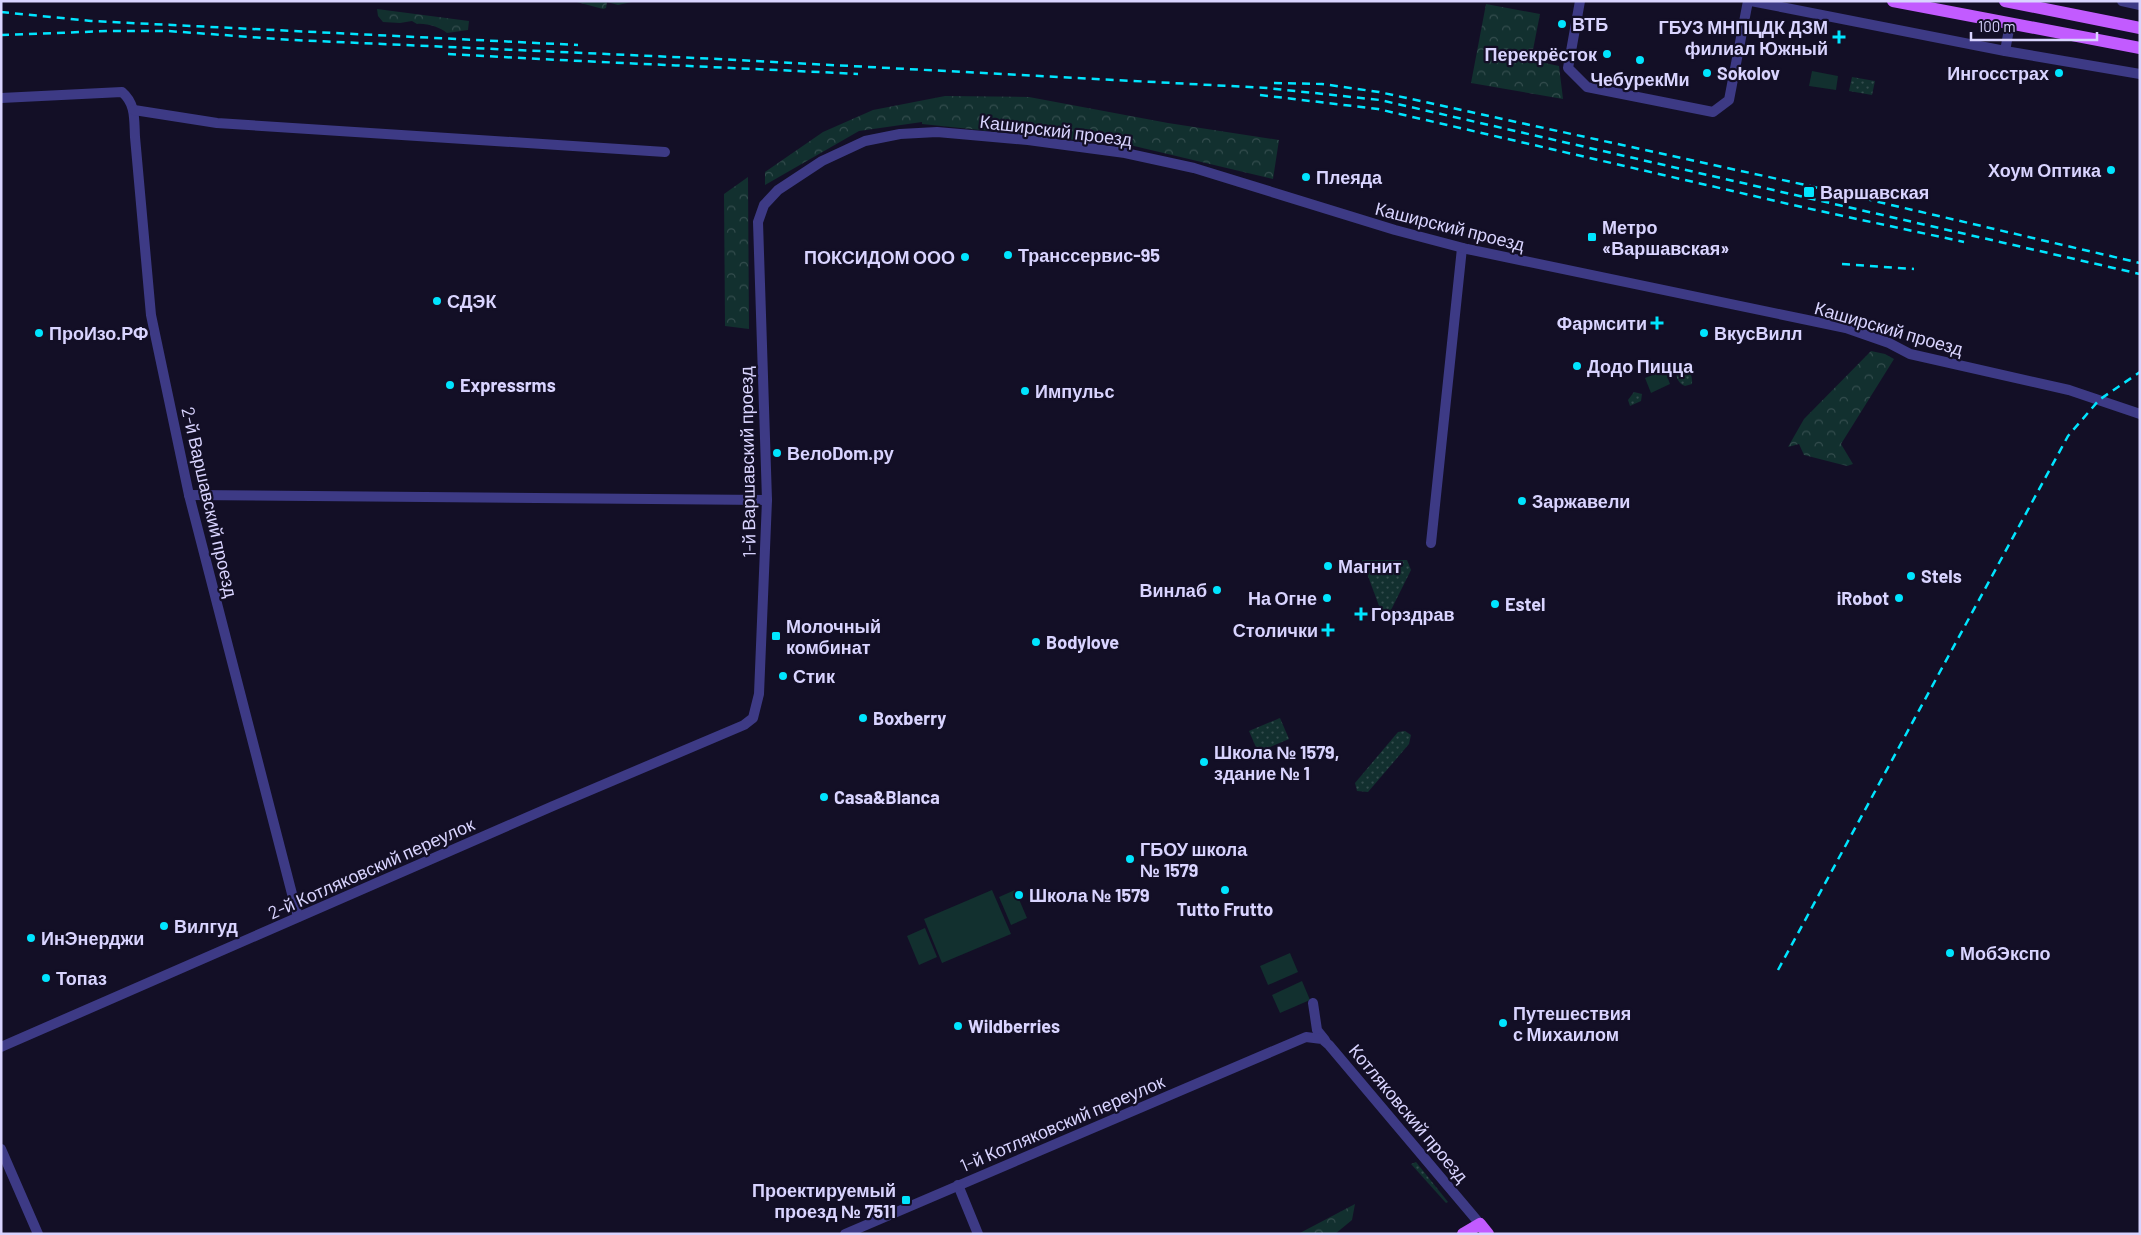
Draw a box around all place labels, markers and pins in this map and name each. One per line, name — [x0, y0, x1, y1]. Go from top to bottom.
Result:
place label: ВТБ — [1572, 13, 1608, 35]
place label: ГБУЗ МНПЦДК ДЗМ филиал Южный — [1658, 16, 1828, 59]
marker: ВТБ — [1556, 18, 1568, 30]
marker: ГБУЗ МНПЦДК ДЗМ филиал Южный — [1832, 30, 1846, 44]
place label: Перекрёсток — [1484, 43, 1598, 65]
marker: Перекрёсток — [1601, 48, 1613, 60]
marker: ЧебурекМи — [1634, 54, 1646, 66]
place label: Sokolov — [1717, 62, 1780, 84]
place label: Ингосстрах — [1947, 62, 2049, 84]
marker: Sokolov — [1701, 67, 1713, 79]
marker: Ингосстрах — [2053, 67, 2065, 79]
place label: ЧебурекМи — [1590, 68, 1690, 90]
place label: Хоум Оптика — [1988, 159, 2102, 181]
marker: Хоум Оптика — [2105, 164, 2117, 176]
place label: Плеяда — [1316, 166, 1383, 188]
marker: Плеяда — [1300, 171, 1312, 183]
place label: Варшавская — [1820, 181, 1929, 203]
marker: Варшавская — [1802, 185, 1816, 199]
place label: Метро «Варшавская» — [1602, 216, 1730, 259]
marker: Метро «Варшавская» — [1586, 231, 1598, 243]
place label: Транссервис-95 — [1018, 244, 1160, 266]
place label: ПОКСИДОМ ООО — [804, 246, 955, 268]
marker: Транссервис-95 — [1002, 249, 1014, 261]
marker: ПОКСИДОМ ООО — [959, 251, 971, 263]
place label: СДЭК — [447, 290, 497, 312]
marker: СДЭК — [431, 295, 443, 307]
place label: Фармсити — [1557, 312, 1647, 334]
marker: Фармсити — [1651, 317, 1663, 329]
place label: ПроИзо.РФ — [49, 322, 148, 344]
place label: ВкусВилл — [1714, 322, 1803, 344]
marker: ПроИзо.РФ — [33, 327, 45, 339]
marker: ВкусВилл — [1698, 327, 1710, 339]
place label: Додо Пицца — [1587, 355, 1694, 377]
marker: Додо Пицца — [1571, 360, 1583, 372]
place label: Expressrms — [460, 374, 556, 396]
marker: Expressrms — [444, 379, 456, 391]
place label: Импульс — [1035, 380, 1114, 402]
marker: Импульс — [1019, 385, 1031, 397]
place label: ВелоDom.ру — [787, 442, 894, 464]
marker: ВелоDom.ру — [771, 447, 783, 459]
place label: Заржавели — [1532, 490, 1630, 512]
marker: Заржавели — [1516, 495, 1528, 507]
place label: Магнит — [1338, 555, 1402, 577]
marker: Магнит — [1322, 560, 1334, 572]
place label: Stels — [1921, 565, 1962, 587]
marker: Stels — [1905, 570, 1917, 582]
place label: Винлаб — [1140, 579, 1207, 601]
marker: Винлаб — [1211, 584, 1223, 596]
place label: На Огне — [1248, 587, 1317, 609]
place label: iRobot — [1837, 587, 1889, 609]
marker: На Огне — [1321, 592, 1333, 604]
marker: iRobot — [1893, 592, 1905, 604]
place label: Estel — [1505, 593, 1545, 615]
marker: Estel — [1489, 598, 1501, 610]
place label: Горздрав — [1371, 603, 1455, 625]
marker: Горздрав — [1355, 608, 1367, 620]
place label: Молочный комбинат — [786, 615, 881, 658]
place label: Столички — [1233, 619, 1318, 641]
marker: Столички — [1322, 624, 1334, 636]
marker: Молочный комбинат — [770, 630, 782, 642]
place label: Bodylove — [1046, 631, 1119, 653]
marker: Bodylove — [1030, 636, 1042, 648]
place label: Стик — [793, 665, 836, 687]
marker: Стик — [777, 670, 789, 682]
place label: Boxberry — [873, 707, 946, 729]
marker: Boxberry — [857, 712, 869, 724]
place label: Школа № 1579, здание № 1 — [1214, 741, 1339, 784]
marker: Школа № 1579, здание № 1 — [1198, 756, 1210, 768]
place label: Casa&Blanca — [834, 786, 940, 808]
marker: Casa&Blanca — [818, 791, 830, 803]
place label: ГБОУ школа № 1579 — [1140, 838, 1248, 881]
marker: ГБОУ школа № 1579 — [1124, 853, 1136, 865]
place label: Школа № 1579 — [1029, 884, 1150, 906]
marker: Tutto Frutto — [1219, 884, 1231, 896]
marker: Школа № 1579 — [1013, 889, 1025, 901]
place label: Tutto Frutto — [1177, 898, 1273, 920]
place label: Вилгуд — [174, 915, 239, 937]
marker: Вилгуд — [158, 920, 170, 932]
place label: ИнЭнерджи — [41, 927, 144, 949]
marker: ИнЭнерджи — [25, 932, 37, 944]
place label: МобЭкспо — [1960, 942, 2051, 964]
marker: МобЭкспо — [1944, 947, 1956, 959]
place label: Топаз — [56, 967, 107, 989]
marker: Топаз — [40, 972, 52, 984]
place label: Путешествия с Михаилом — [1513, 1002, 1631, 1045]
place label: Wildberries — [968, 1015, 1060, 1037]
marker: Путешествия с Михаилом — [1497, 1017, 1509, 1029]
marker: Wildberries — [952, 1020, 964, 1032]
place label: Проектируемый проезд № 7511 — [752, 1179, 896, 1222]
marker: Проектируемый проезд № 7511 — [900, 1194, 912, 1206]

